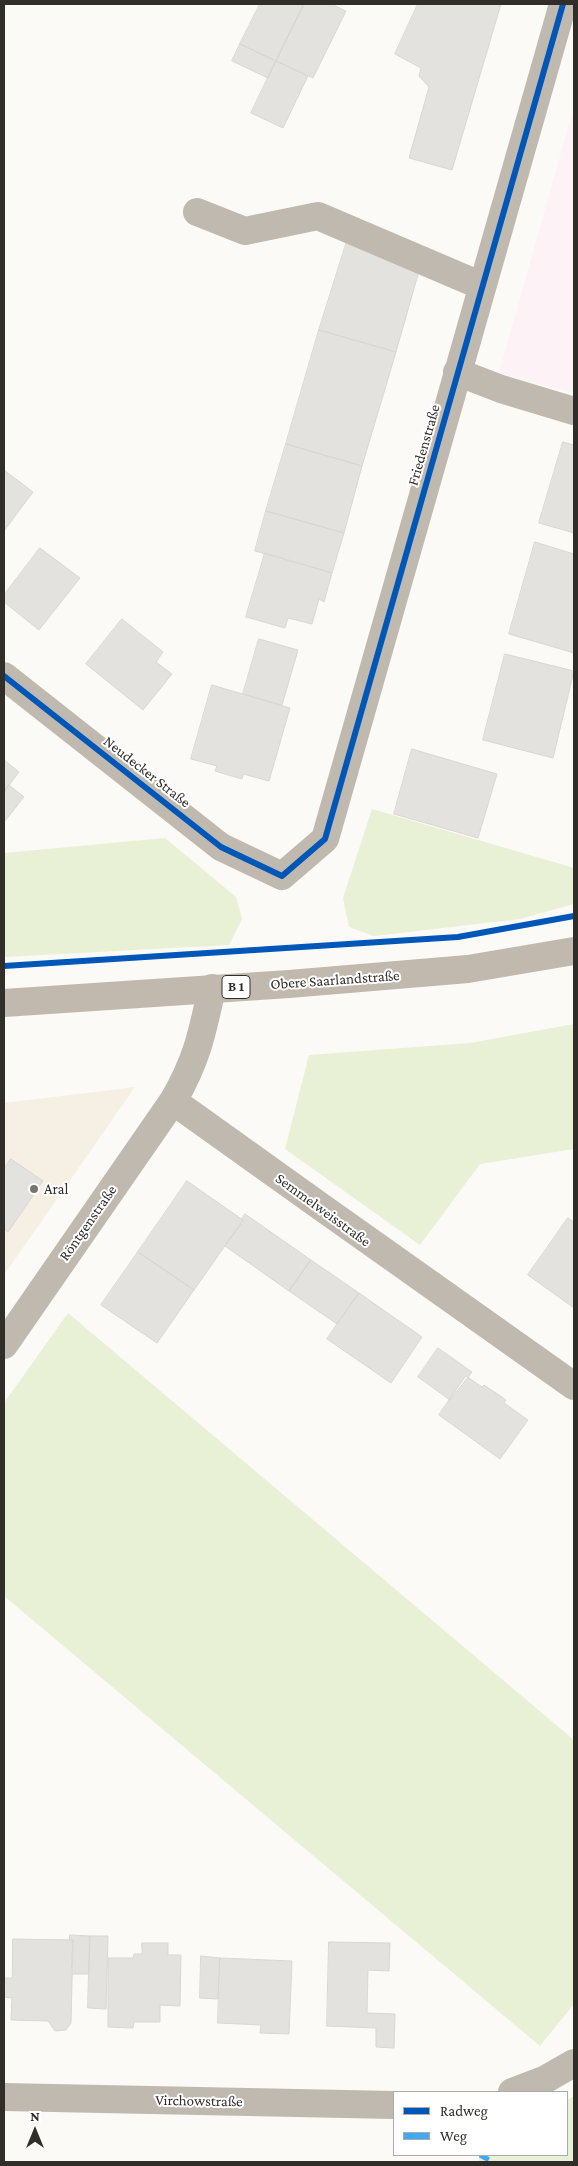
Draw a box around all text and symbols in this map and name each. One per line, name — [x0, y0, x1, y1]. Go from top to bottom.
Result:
street label: Friedenstraße — [404, 402, 444, 488]
street label: Neudecker Straße — [100, 732, 194, 812]
street label: Obere Saarlandstraße — [270, 967, 400, 993]
road number: B 1 — [222, 976, 250, 999]
street label: Semmelweisstraße — [272, 1169, 374, 1251]
place label: Aral — [44, 1180, 68, 1198]
street label: Röntgenstraße — [55, 1182, 121, 1264]
marker: Aral — [28, 1183, 40, 1195]
street label: Virchowstraße — [155, 2091, 243, 2111]
legend — [393, 2091, 568, 2156]
text: Radweg — [440, 2103, 488, 2119]
north arrow — [10, 2106, 60, 2156]
text: N — [30, 2108, 40, 2124]
text: Weg — [440, 2128, 467, 2144]

